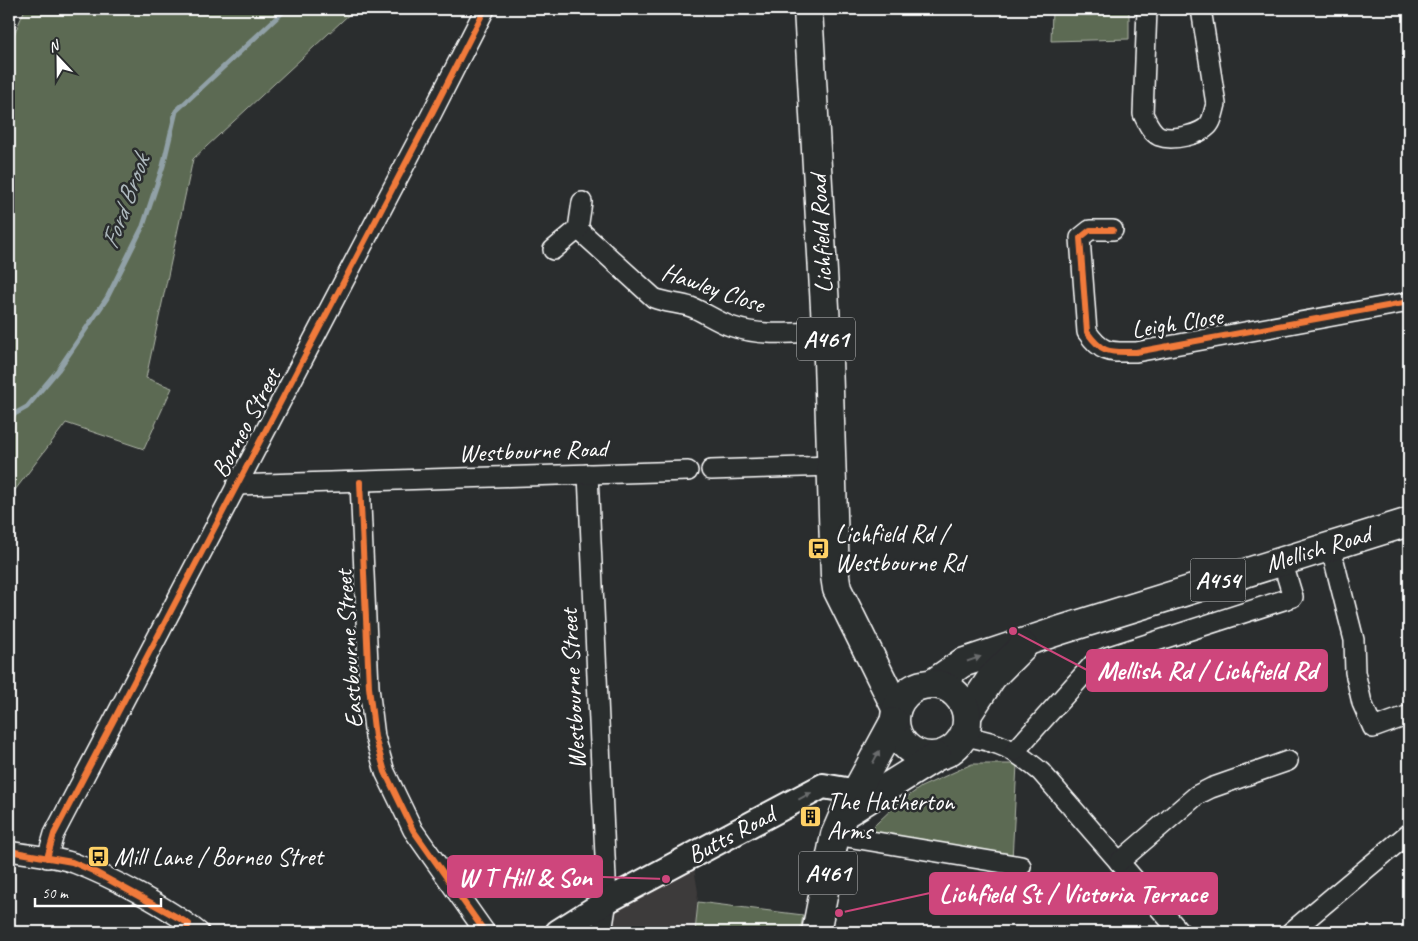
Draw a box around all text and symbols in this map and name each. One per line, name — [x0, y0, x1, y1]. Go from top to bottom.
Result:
north arrow — [32, 32, 82, 82]
text: N — [46, 36, 63, 56]
water label: Ford Brook — [93, 147, 159, 253]
street label: Lichfield Road — [802, 170, 840, 294]
street label: Hawley Close — [658, 256, 770, 321]
street label: Leigh Close — [1129, 300, 1227, 346]
road number: A461 — [797, 318, 855, 360]
street label: Borneo Street — [204, 361, 289, 483]
street label: Westbourne Road — [458, 432, 611, 470]
street label: Mellish Road — [1261, 517, 1379, 580]
place label: Lichfield Rd / Westbourne Rd — [835, 518, 968, 579]
bus stop icon: Lichfield Rd / Westbourne Rd — [807, 536, 831, 560]
road number: A454 — [1190, 558, 1246, 602]
street label: Eastbourne Street — [327, 566, 370, 729]
street label: Westbourne Street — [553, 605, 593, 770]
callout: Mellish Rd / Lichfield Rd — [1087, 650, 1327, 691]
text: Mellish Rd / Lichfield Rd — [1097, 654, 1321, 687]
one-way arrow — [967, 655, 982, 663]
one-way arrow — [872, 750, 880, 764]
place label: The Hatherton Arms — [827, 786, 956, 847]
one-way arrow — [798, 791, 811, 800]
street label: Butts Road — [682, 797, 784, 871]
building icon: The Hatherton Arms — [799, 804, 823, 828]
place label: Mill Lane / Borneo Stret — [114, 841, 325, 873]
bus stop icon: Mill Lane / Borneo Stret — [86, 845, 110, 869]
road number: A461 — [799, 851, 857, 894]
callout: W T Hill & Son — [448, 856, 602, 897]
text: W T Hill & Son — [458, 861, 593, 894]
callout: Lichfield St / Victoria Terrace — [930, 873, 1217, 914]
scale bar — [35, 876, 161, 908]
text: Lichfield St / Victoria Terrace — [939, 877, 1209, 910]
text: 50 m — [42, 884, 69, 903]

